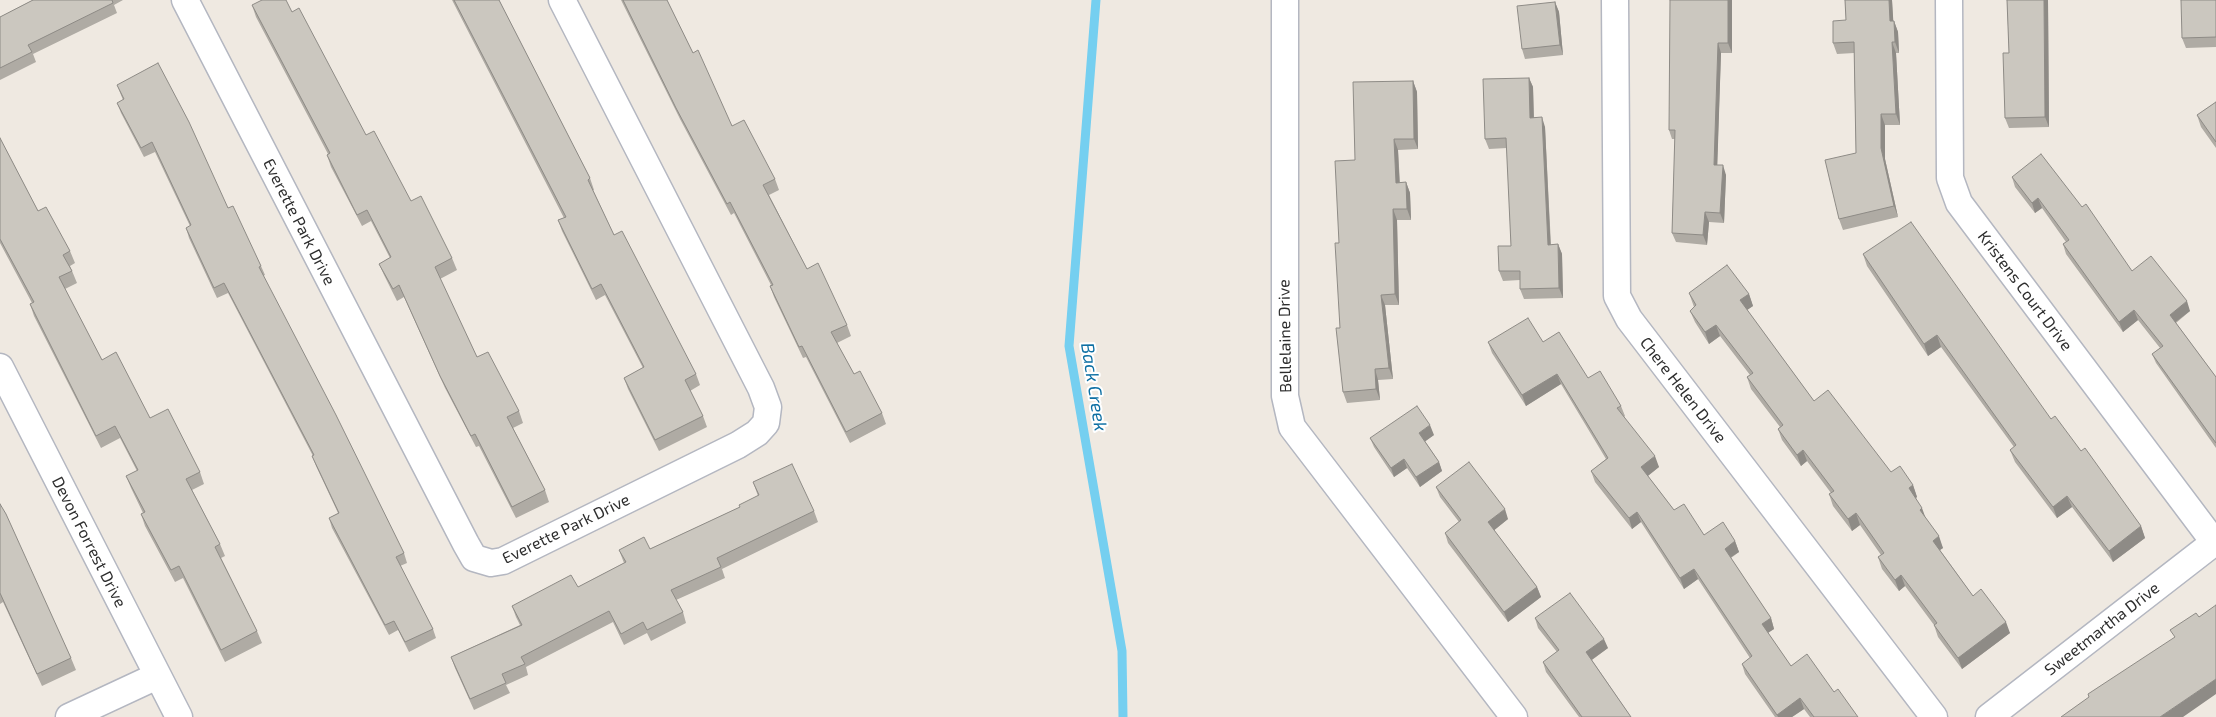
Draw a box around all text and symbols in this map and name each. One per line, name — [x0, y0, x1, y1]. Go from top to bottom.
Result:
street label: Everette Park Drive — [259, 156, 339, 288]
street label: Kristens Court Drive — [1974, 227, 2076, 355]
street label: Bellelaine Drive — [1274, 279, 1296, 393]
street label: Chere Helen Drive — [1636, 333, 1730, 447]
water label: Back Creek — [1076, 341, 1112, 433]
street label: Devon Forrest Drive — [48, 474, 130, 610]
street label: Everette Park Drive — [499, 490, 633, 568]
street label: Sweetmartha Drive — [2041, 578, 2163, 680]

